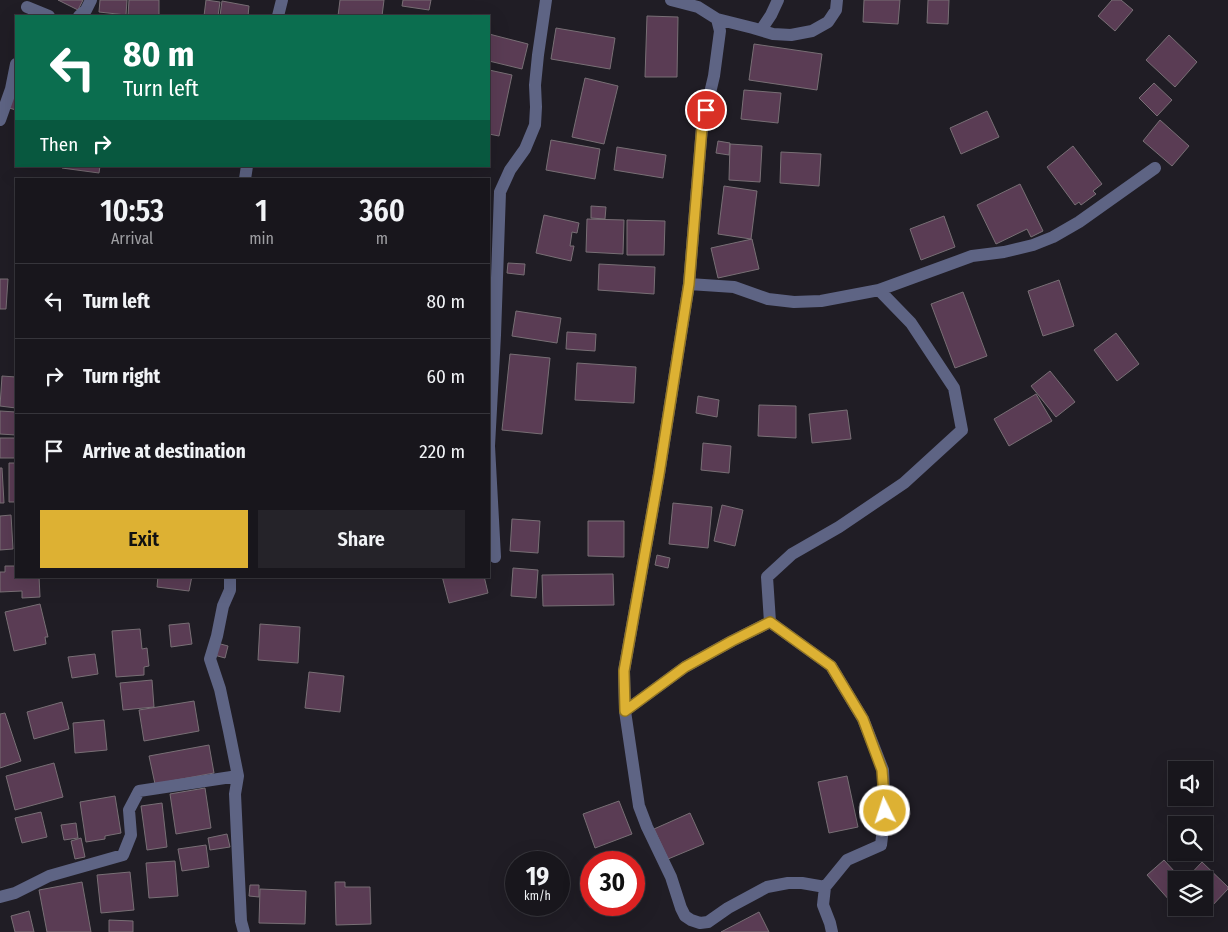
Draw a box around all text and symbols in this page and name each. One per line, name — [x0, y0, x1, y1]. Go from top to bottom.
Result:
text: 80 m — [123, 33, 195, 75]
icon: left — [40, 35, 105, 100]
text: Turn left — [123, 75, 199, 102]
pin — [685, 89, 727, 131]
icon: arrive — [692, 96, 720, 124]
icon: right — [88, 130, 116, 158]
text: Then — [40, 133, 78, 156]
text: 10:53 — [100, 193, 164, 229]
text: 1 — [255, 193, 268, 229]
text: 360 — [359, 193, 405, 229]
text: Arrival — [111, 229, 153, 248]
text: min — [249, 229, 274, 248]
text: m — [376, 229, 388, 248]
icon: left — [40, 287, 68, 315]
text: Turn left — [83, 290, 150, 313]
text: 80 m — [427, 290, 465, 313]
icon: right — [40, 362, 68, 390]
text: Turn right — [83, 365, 160, 388]
text: 60 m — [427, 365, 465, 388]
icon: arrive — [40, 437, 68, 465]
text: Arrive at destination — [83, 440, 246, 463]
text: 220 m — [419, 440, 465, 463]
button: Exit — [40, 510, 248, 568]
button: Share — [258, 510, 465, 568]
map controls — [1168, 761, 1213, 916]
button: sound — [1168, 761, 1213, 806]
position arrow — [858, 784, 910, 836]
button: search — [1168, 816, 1213, 861]
speed limit sign: 30 — [580, 851, 645, 916]
text: 19 — [526, 862, 549, 892]
button: layers — [1168, 871, 1213, 916]
text: km/h — [524, 889, 551, 903]

